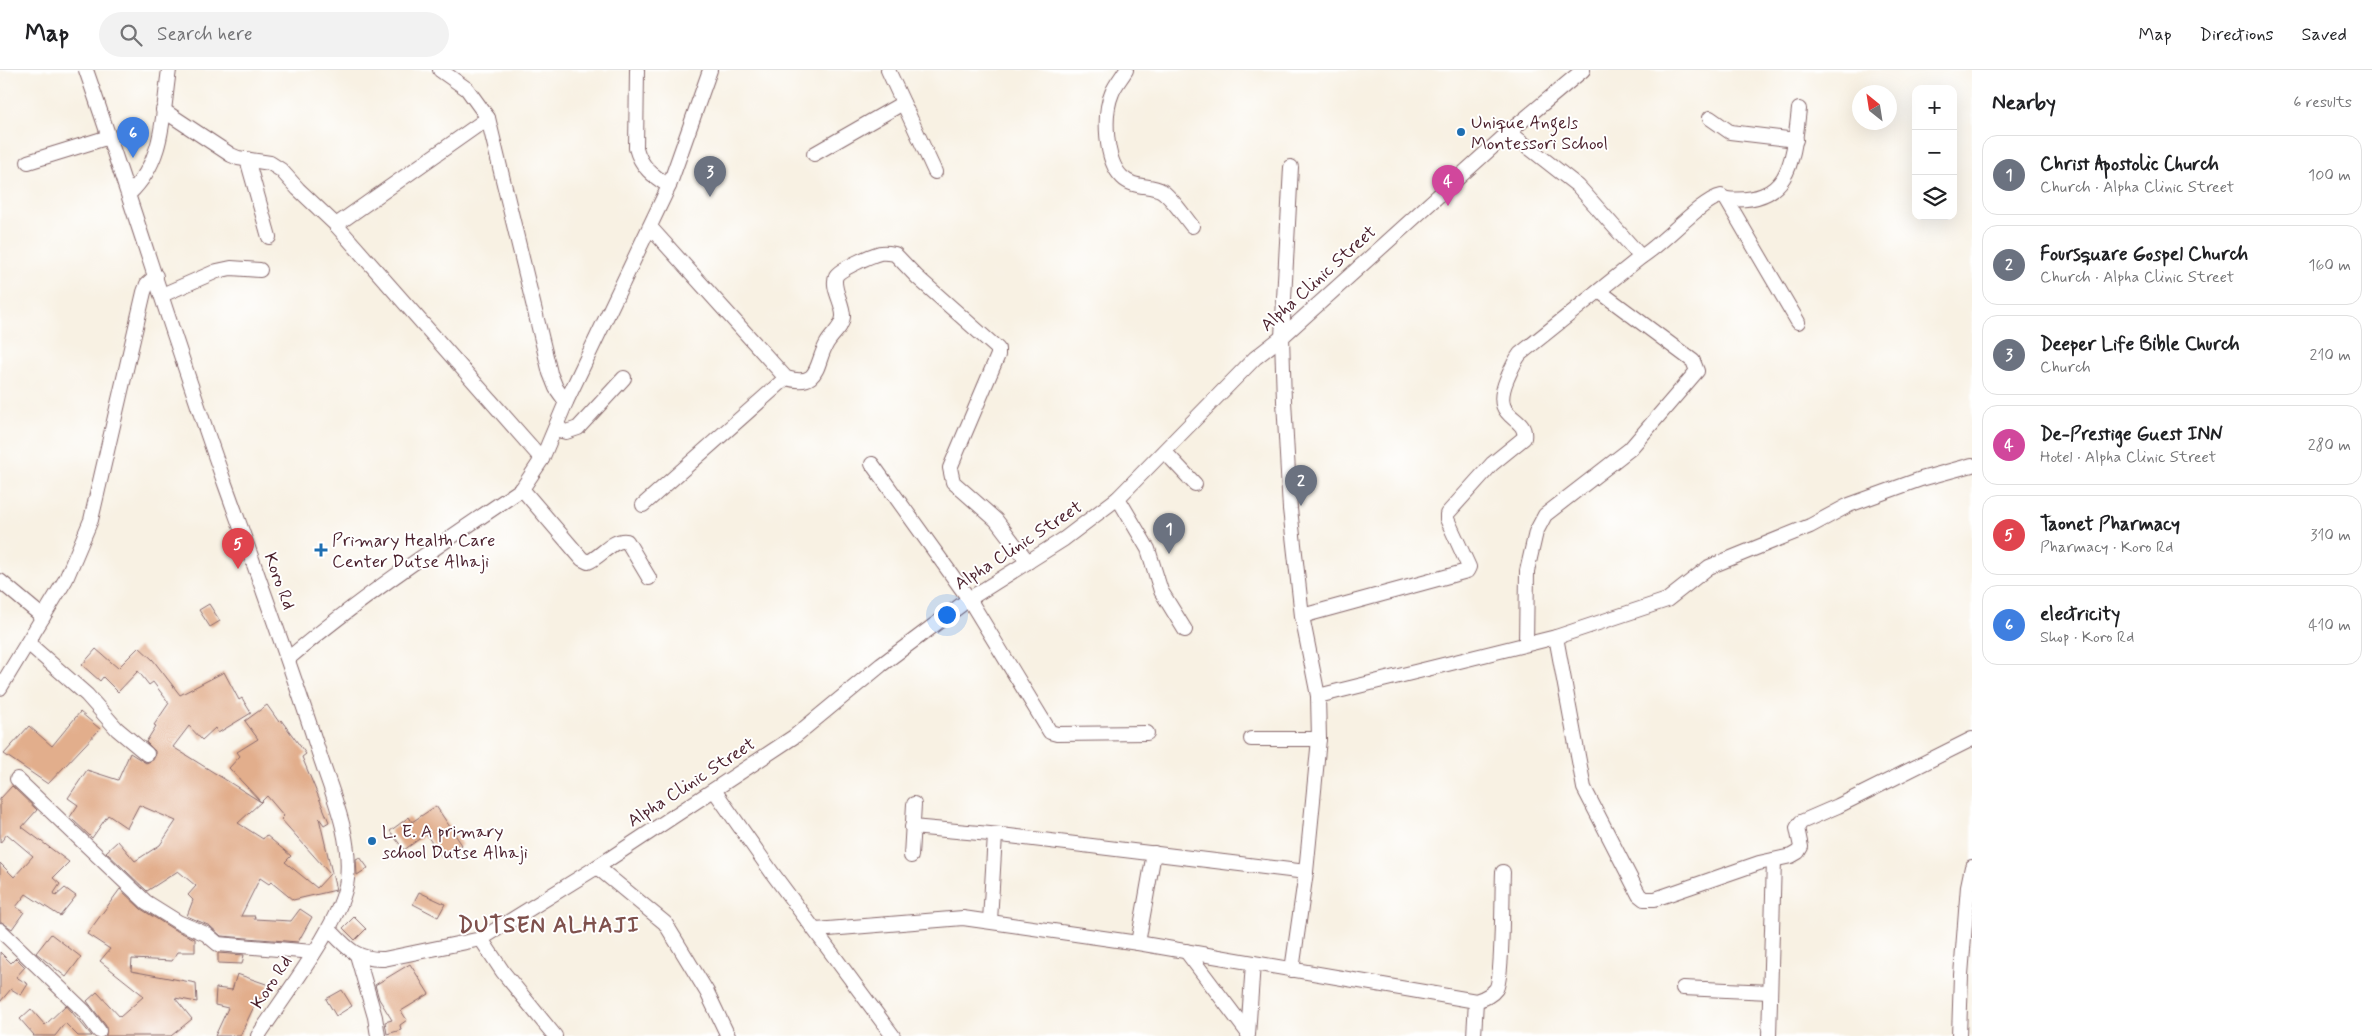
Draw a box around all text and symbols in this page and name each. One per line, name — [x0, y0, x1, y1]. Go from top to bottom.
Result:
search box — [99, 12, 449, 57]
text: Map — [25, 19, 69, 50]
icon: search — [117, 21, 145, 49]
text: Search here — [157, 22, 253, 47]
text: Map — [2139, 23, 2172, 47]
text: Directions — [2200, 23, 2274, 47]
text: Saved — [2302, 23, 2347, 47]
north arrow — [1852, 85, 1897, 130]
map controls — [1912, 85, 1957, 220]
button: + — [1912, 85, 1957, 130]
text: Nearby — [1992, 89, 2056, 117]
text: 6 results — [2293, 92, 2352, 113]
place label: Unique Angels Montessori School — [1471, 111, 1608, 156]
pin: 6 — [117, 117, 149, 158]
marker: Unique Angels Montessori School — [1455, 126, 1467, 138]
button: − — [1912, 130, 1957, 175]
text: Christ Apostolic Church — [2040, 152, 2219, 177]
pin: 3 — [694, 156, 726, 197]
pin: 4 — [1432, 165, 1464, 206]
text: 1 — [2005, 165, 2013, 186]
text: 100 m — [2308, 165, 2351, 186]
button: layers — [1912, 175, 1957, 220]
text: Church · Alpha Clinic Street — [2040, 177, 2234, 198]
street label: Alpha Clinic Street — [1256, 220, 1382, 337]
text: Foursquare Gospel Church — [2040, 242, 2248, 267]
text: 2 — [2005, 255, 2013, 276]
text: 160 m — [2308, 255, 2351, 276]
text: Church · Alpha Clinic Street — [2040, 267, 2234, 288]
text: Deeper Life Bible Church — [2040, 332, 2240, 357]
text: 3 — [2005, 345, 2013, 366]
text: 210 m — [2310, 345, 2351, 366]
text: Church — [2040, 357, 2091, 378]
text: De-Prestige Guest INN — [2040, 422, 2223, 447]
text: 4 — [2004, 435, 2014, 456]
text: 280 m — [2308, 435, 2351, 456]
text: Hotel · Alpha Clinic Street — [2040, 447, 2216, 468]
pin: 2 — [1285, 465, 1317, 506]
street label: Alpha Clinic Street — [950, 495, 1087, 596]
text: Taonet Pharmacy — [2040, 512, 2180, 537]
pin: 1 — [1153, 513, 1185, 554]
text: 5 — [2004, 525, 2014, 546]
text: 310 m — [2310, 525, 2351, 546]
pin: 5 — [222, 528, 254, 569]
place label: Primary Health Care Center Dutse Alhaji — [332, 529, 495, 574]
text: Pharmacy · Koro Rd — [2040, 537, 2173, 558]
marker: Primary Health Care Center Dutse Alhaji — [314, 543, 328, 557]
street label: Koro Rd — [258, 549, 300, 613]
your location — [934, 602, 960, 628]
text: electricity — [2040, 602, 2120, 627]
text: 6 — [2005, 615, 2013, 636]
text: 410 m — [2308, 615, 2351, 636]
text: Shop · Koro Rd — [2040, 627, 2134, 648]
street label: Alpha Clinic Street — [623, 732, 760, 833]
place label: L. E. A primary school Dutse Alhaji — [382, 820, 528, 865]
marker: L. E. A primary school Dutse Alhaji — [366, 835, 378, 847]
district label: DUTSEN ALHAJI — [458, 912, 640, 940]
street label: Koro Rd — [246, 951, 298, 1014]

